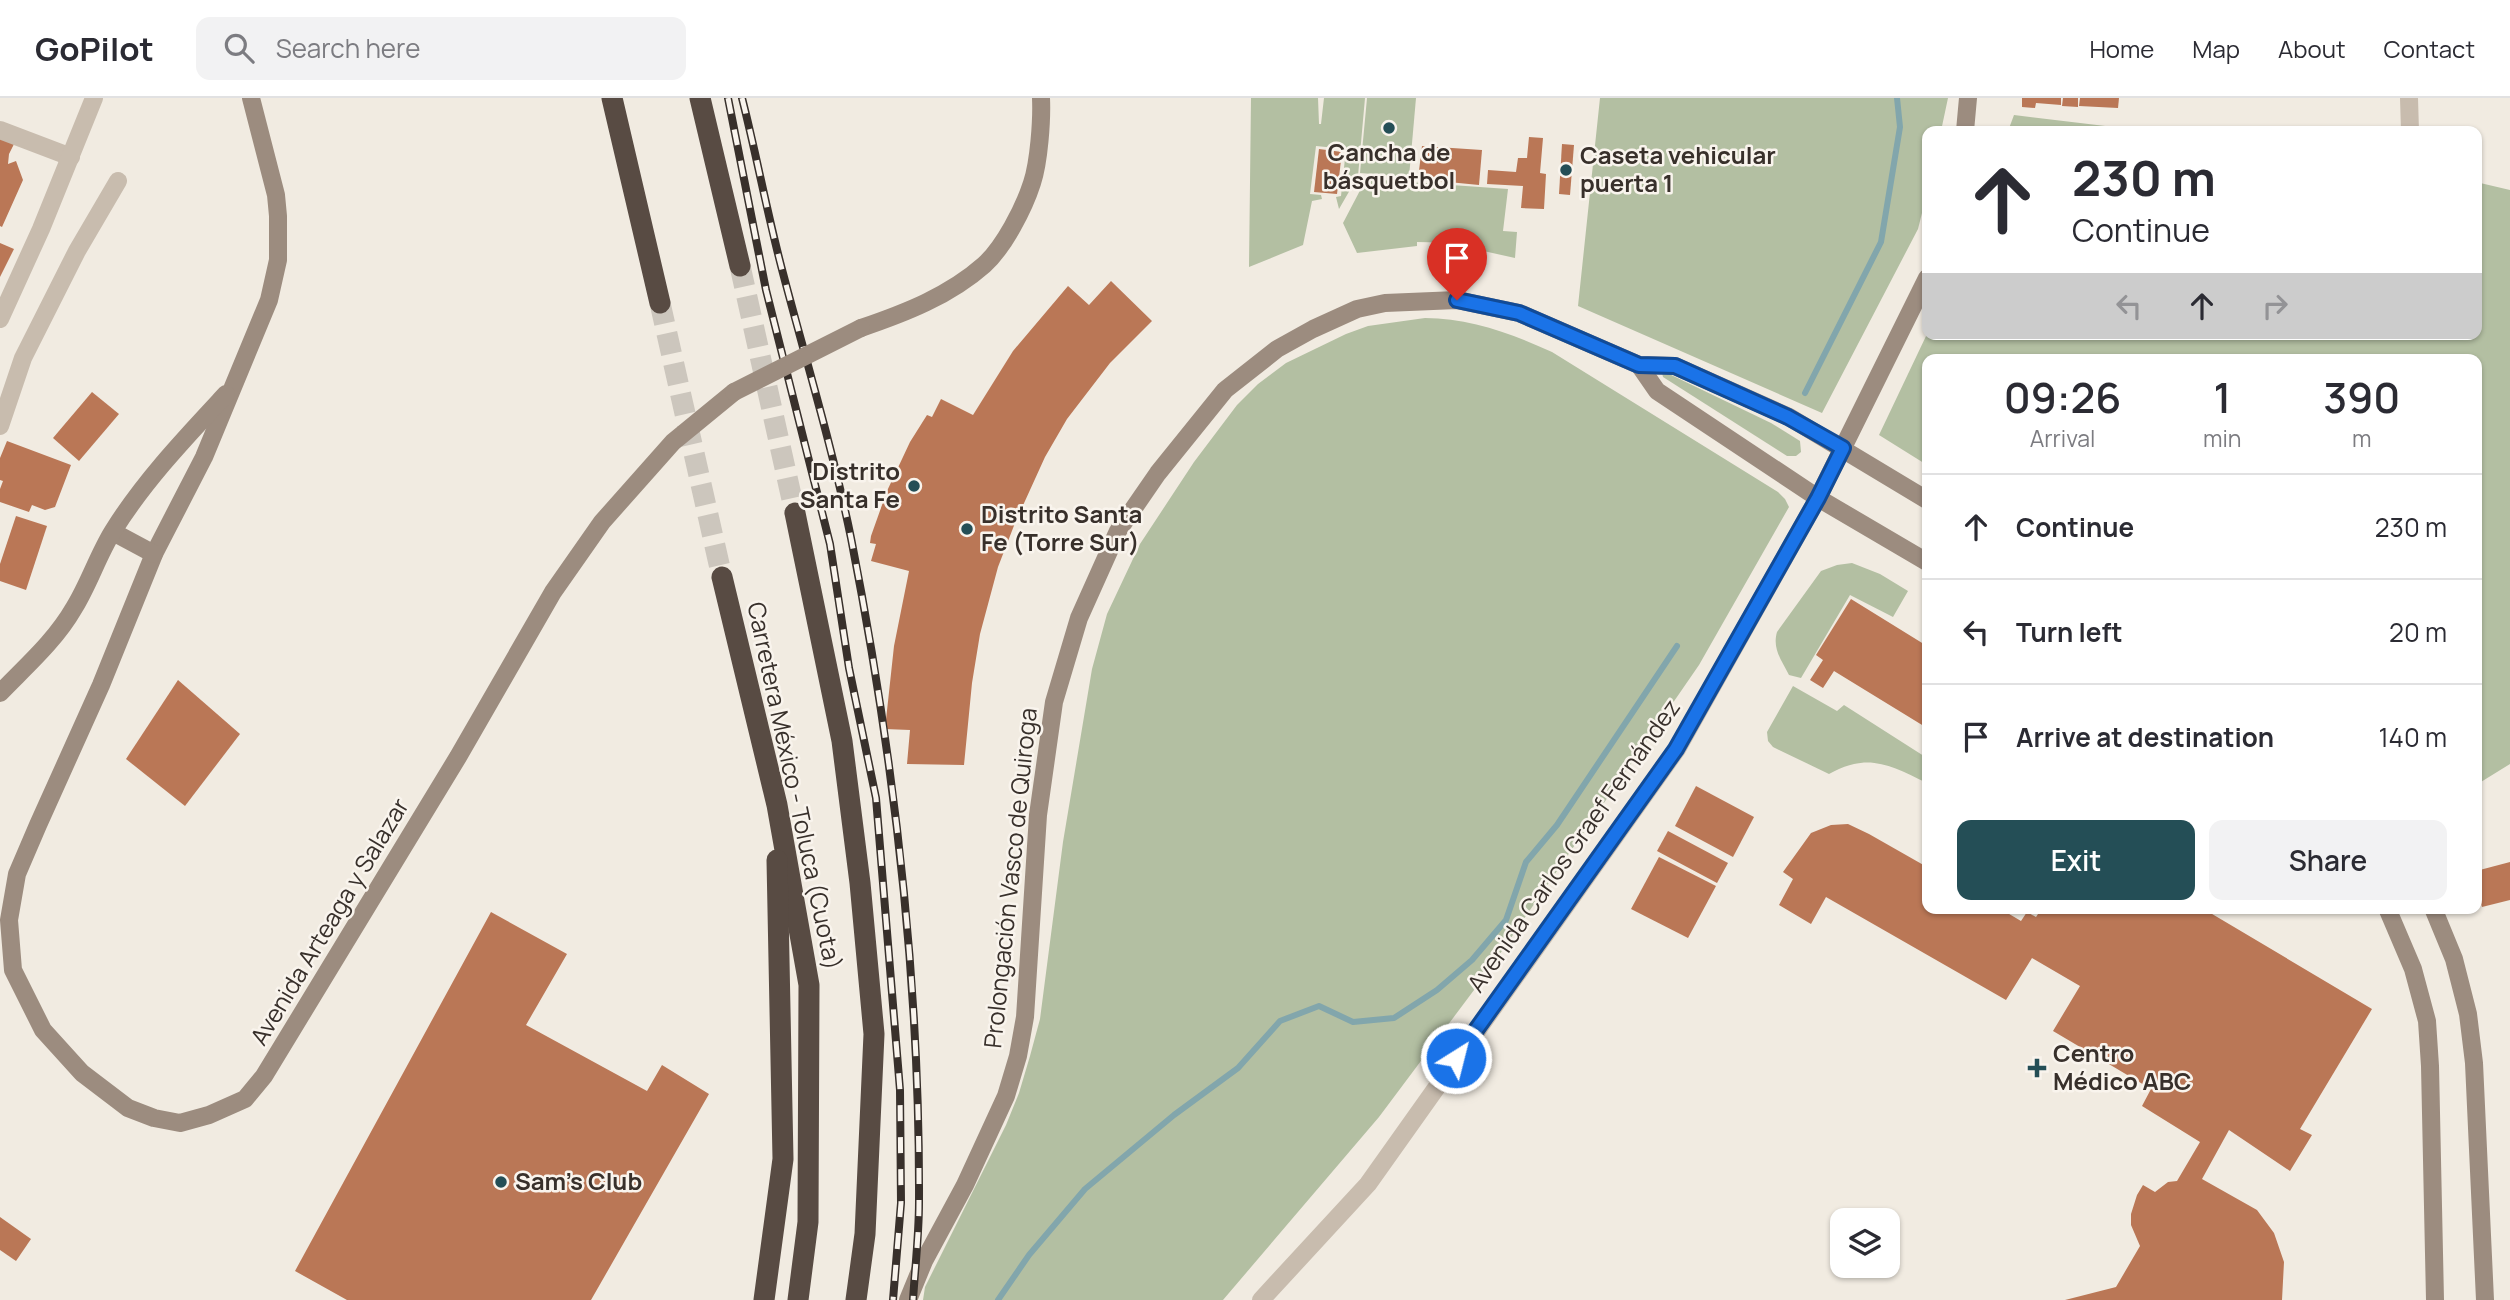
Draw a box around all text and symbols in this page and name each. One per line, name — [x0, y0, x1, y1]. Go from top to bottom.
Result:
search box — [196, 17, 686, 80]
text: GoPilot — [35, 26, 154, 71]
icon: search — [220, 29, 258, 67]
text: Search here — [276, 30, 420, 66]
text: Home — [2089, 32, 2154, 65]
text: Map — [2192, 32, 2240, 65]
text: About — [2278, 32, 2346, 65]
text: Contact — [2384, 32, 2475, 65]
marker: Cancha de básquetbol — [1381, 120, 1397, 136]
place label: Cancha de básquetbol — [1323, 135, 1455, 196]
place label: Caseta vehicular puerta 1 — [1580, 138, 1776, 199]
text: 230 m — [2072, 144, 2216, 211]
icon: ahead — [1957, 154, 2048, 245]
marker: Caseta vehicular puerta 1 — [1558, 162, 1574, 178]
text: Continue — [2072, 208, 2210, 252]
pin — [1427, 228, 1487, 300]
icon: arrive — [1438, 239, 1476, 277]
icon: left — [2110, 287, 2148, 325]
icon: ahead — [2183, 287, 2221, 325]
icon: right — [2256, 287, 2294, 325]
text: 09:26 — [2004, 368, 2121, 426]
text: 1 — [2213, 368, 2231, 426]
text: 390 — [2323, 368, 2400, 426]
text: Arrival — [2030, 422, 2095, 454]
text: min — [2203, 422, 2242, 454]
text: m — [2352, 422, 2372, 454]
place label: Distrito Santa Fe — [800, 454, 900, 515]
marker: Distrito Santa Fe — [906, 478, 922, 494]
place label: Distrito Santa Fe (Torre Sur) — [981, 497, 1142, 558]
icon: ahead — [1957, 508, 1995, 546]
text: Continue — [2016, 509, 2134, 545]
text: 230 m — [2375, 509, 2447, 545]
marker: Distrito Santa Fe (Torre Sur) — [959, 521, 975, 537]
street label: Carretera México - Toluca (Cuota) — [740, 599, 851, 973]
icon: left — [1957, 613, 1995, 651]
text: Turn left — [2016, 614, 2123, 650]
text: 20 m — [2389, 614, 2447, 650]
street label: Avenida Carlos Graef Fernández — [1459, 692, 1687, 998]
street label: Prolongación Vasco de Quiroga — [975, 706, 1044, 1050]
icon: arrive — [1957, 718, 1995, 756]
text: Arrive at destination — [2016, 719, 2274, 755]
text: 140 m — [2378, 719, 2447, 755]
street label: Avenida Arteaga y Salazar — [242, 791, 416, 1051]
button: Exit — [1957, 820, 2195, 900]
button: Share — [2209, 820, 2447, 900]
position arrow — [1419, 1021, 1493, 1095]
place label: Centro Médico ABC — [2053, 1036, 2192, 1097]
marker: Centro Médico ABC — [2027, 1058, 2047, 1078]
place label: Sam's Club — [515, 1164, 642, 1197]
marker: Sam's Club — [493, 1174, 509, 1190]
map controls — [1830, 1208, 1900, 1278]
button: layers — [1830, 1208, 1900, 1278]

